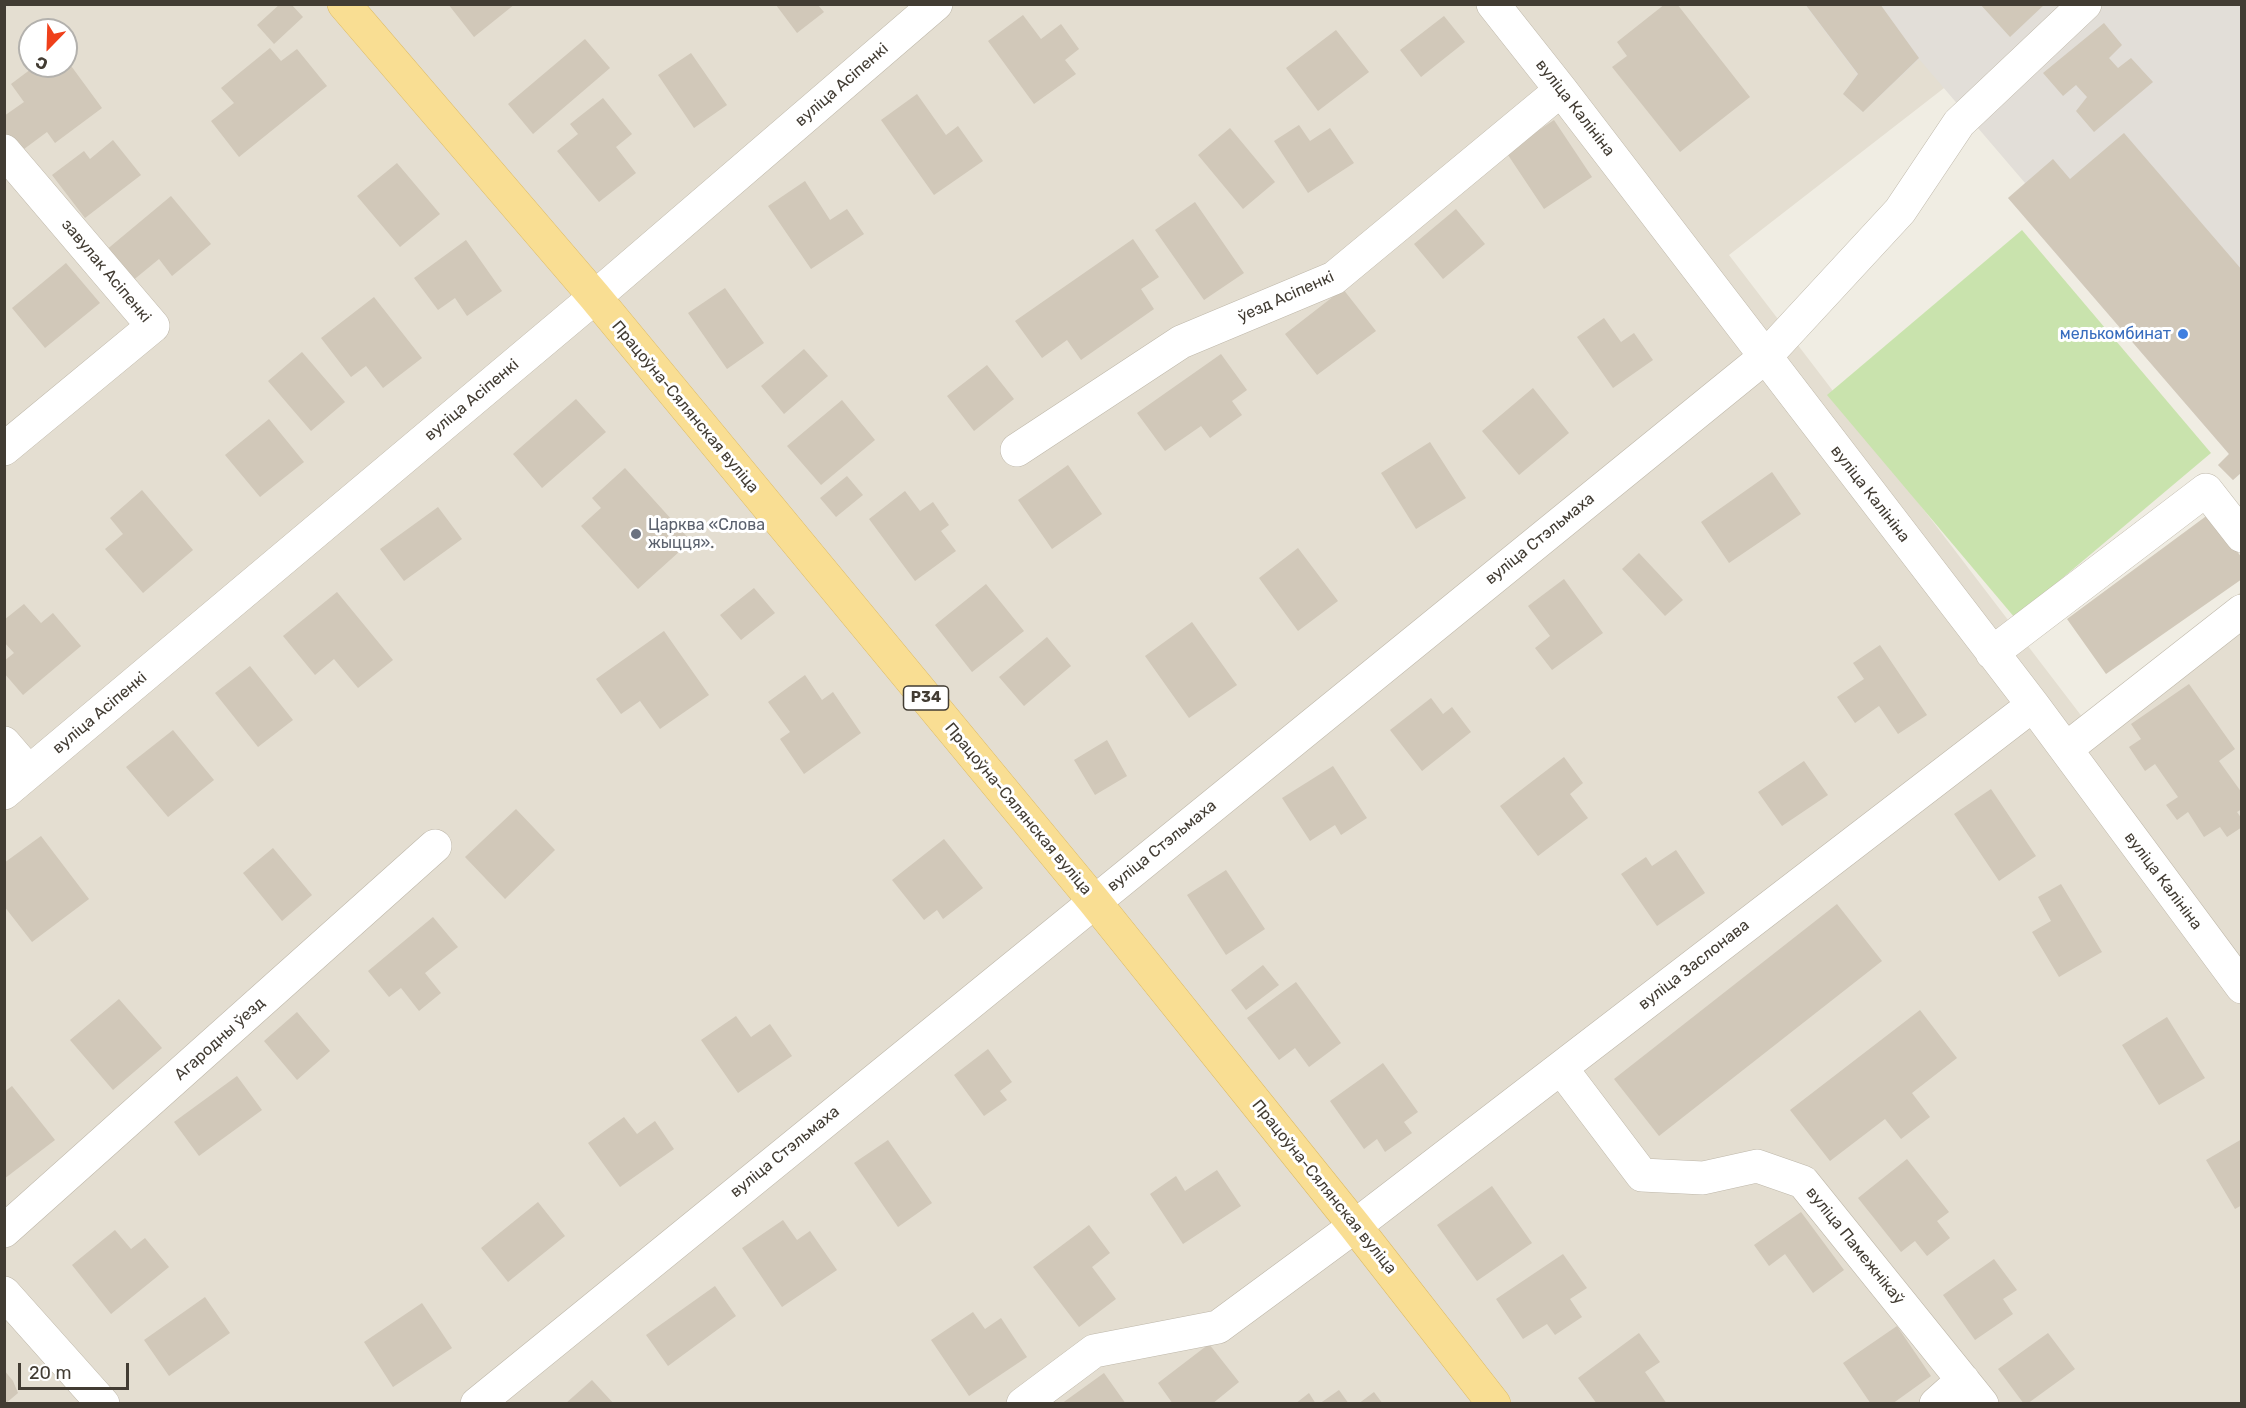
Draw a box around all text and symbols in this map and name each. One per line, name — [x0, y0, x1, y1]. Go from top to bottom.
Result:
north arrow — [18, 18, 78, 78]
street label: вуліца Асіпенкі — [792, 39, 892, 131]
text: С — [33, 52, 50, 74]
street label: вуліца Калініна — [1531, 56, 1619, 160]
street label: завулак Асіпенкі — [57, 215, 155, 327]
street label: ўезд Асіпенкі — [1235, 267, 1337, 327]
street label: Працоўна-Сялянская вуліца — [607, 317, 763, 497]
place label: мелькомбинат — [2060, 324, 2171, 344]
marker: мелькомбинат — [2176, 327, 2190, 341]
street label: вуліца Асіпенкі — [421, 355, 523, 445]
street label: вуліца Калініна — [1826, 442, 1914, 546]
street label: вуліца Стэльмаха — [1481, 489, 1599, 589]
place label: Царква «Слова жыцця». — [648, 515, 765, 553]
marker: Царква «Слова жыцця». — [629, 527, 643, 541]
street label: вуліца Асіпенкі — [49, 668, 151, 758]
road number: Р34 — [904, 686, 948, 710]
street label: Працоўна-Сялянская вуліца — [940, 719, 1096, 899]
street label: вуліца Стэльмаха — [1103, 796, 1221, 896]
street label: вуліца Калініна — [2120, 828, 2206, 934]
street label: вуліца Заслонава — [1635, 916, 1753, 1014]
street label: Агародны ўезд — [171, 993, 269, 1085]
street label: Працоўна-Сялянская вуліца — [1248, 1096, 1400, 1278]
street label: вуліца Стэльмаха — [726, 1102, 844, 1202]
street label: вуліца Памежнікаў — [1802, 1183, 1908, 1309]
scale bar — [21, 1351, 132, 1389]
text: 20 m — [29, 1362, 71, 1384]

